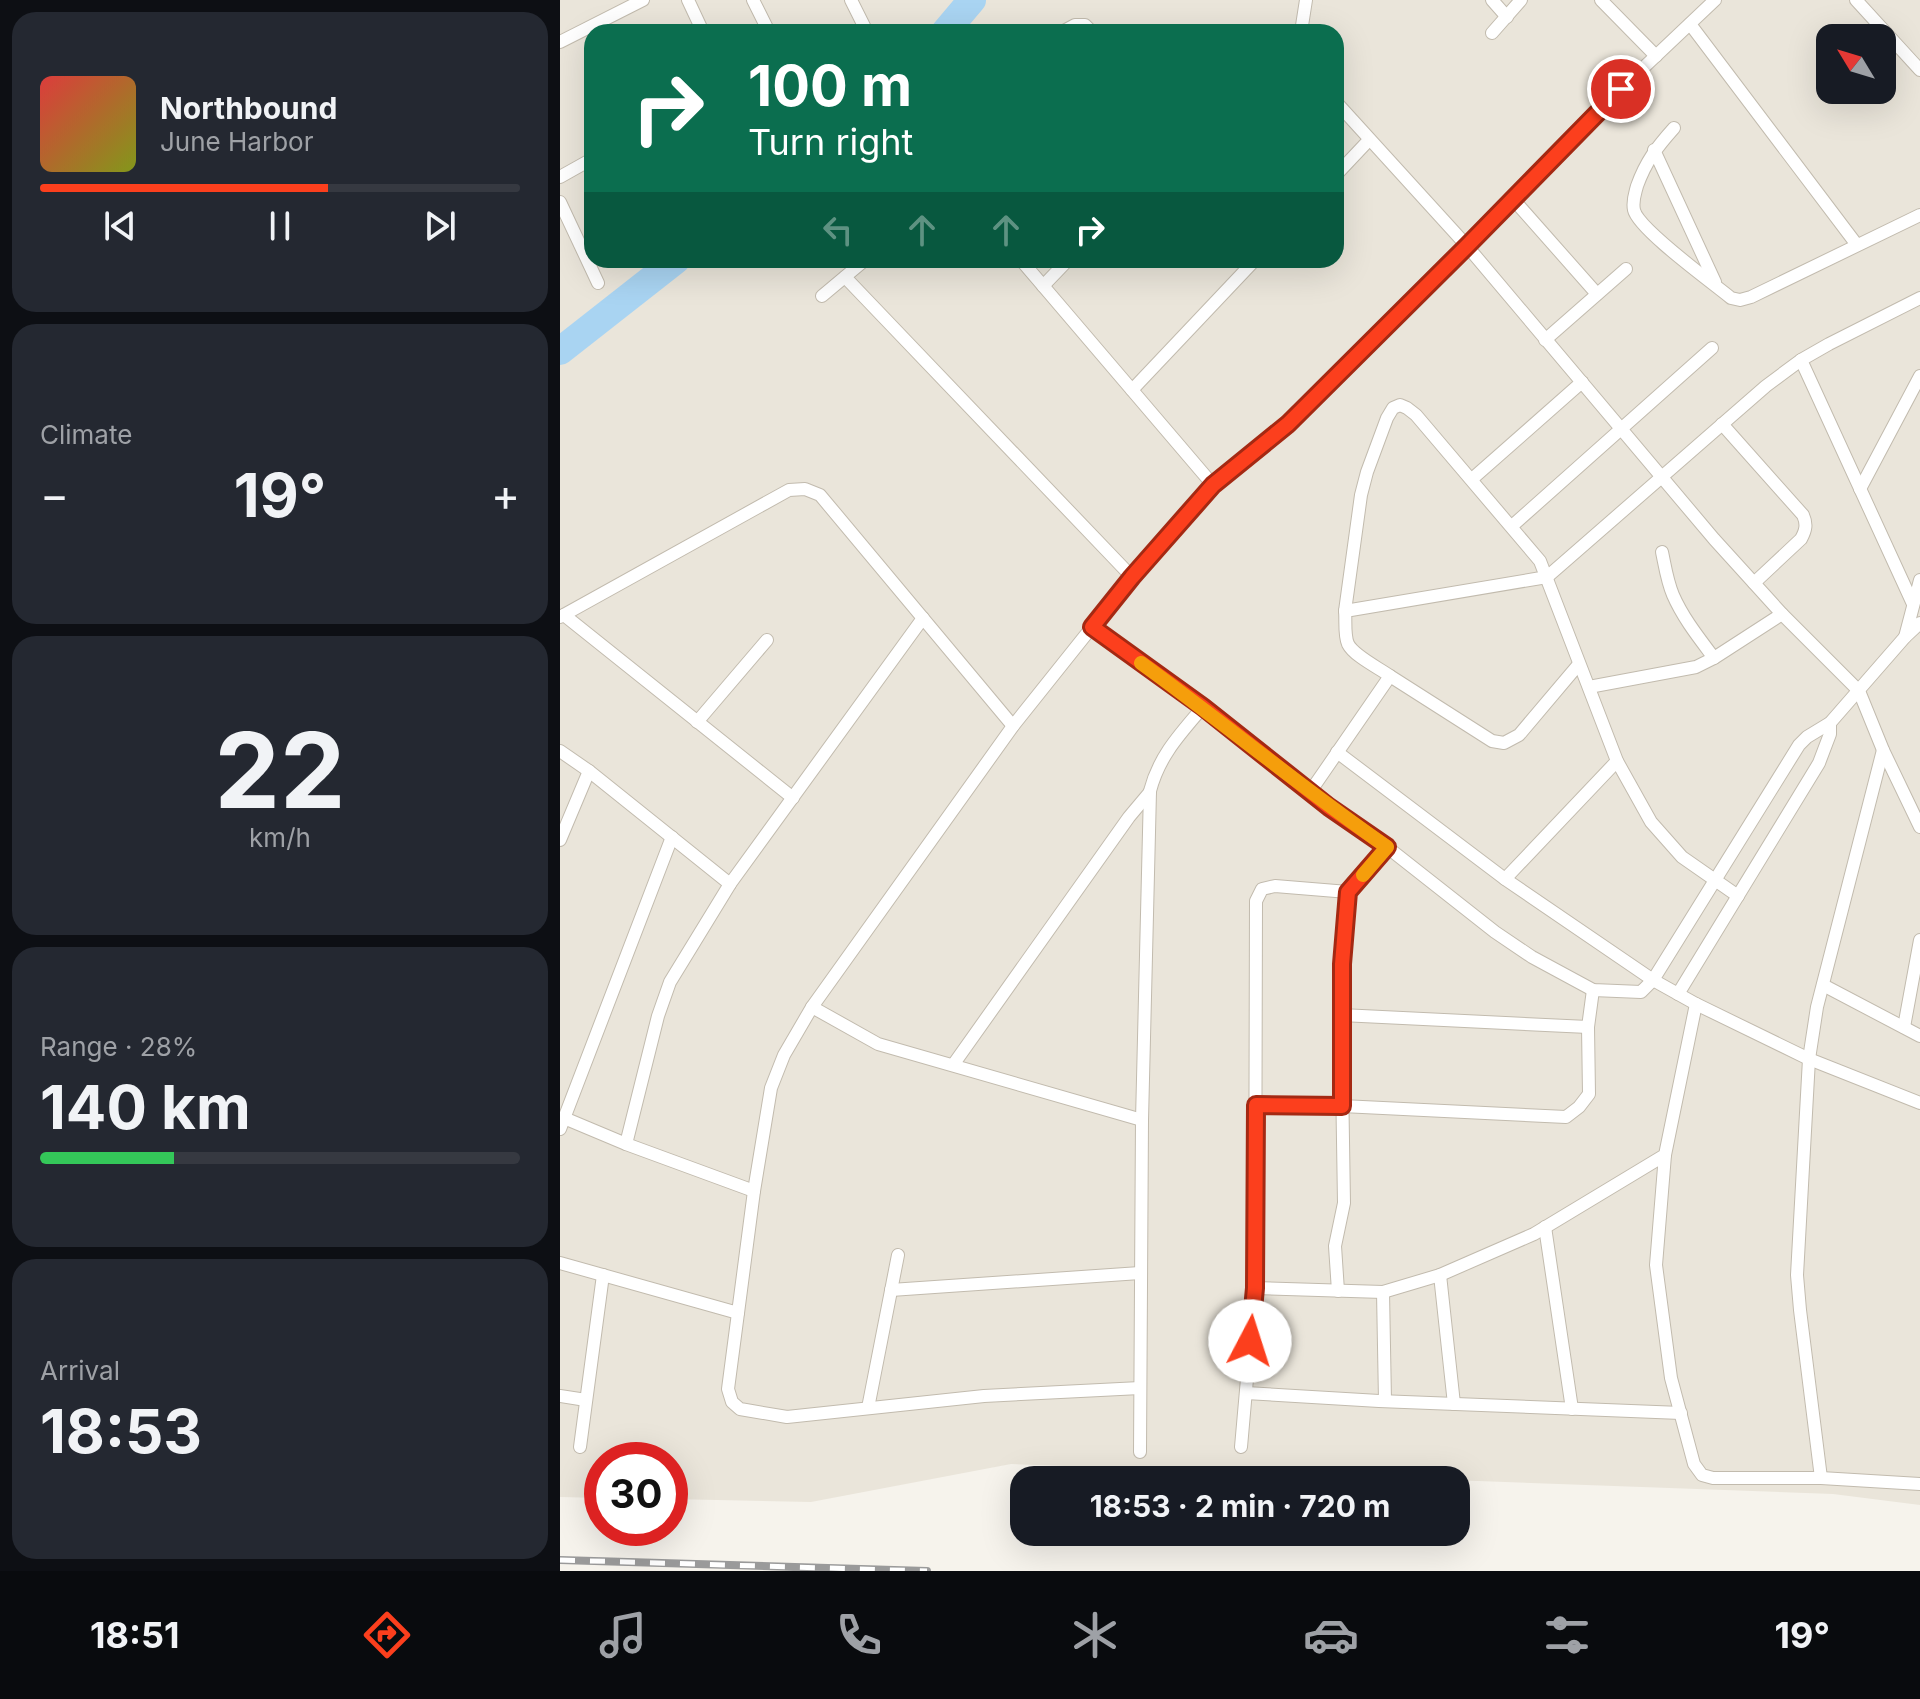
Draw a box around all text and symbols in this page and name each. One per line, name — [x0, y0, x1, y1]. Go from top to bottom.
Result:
north arrow — [1816, 24, 1896, 104]
map controls — [1816, 24, 1896, 104]
text: 100 m — [748, 52, 912, 120]
pin — [1587, 55, 1655, 123]
icon: right — [616, 56, 720, 160]
icon: arrive — [1599, 67, 1643, 111]
text: Northbound — [160, 90, 337, 126]
text: Turn right — [748, 120, 913, 164]
text: June Harbor — [160, 126, 313, 157]
icon: previous — [98, 204, 142, 248]
icon: pause — [258, 204, 302, 248]
icon: next — [418, 204, 462, 248]
icon: left — [816, 208, 860, 252]
icon: ahead — [900, 208, 944, 252]
icon: ahead — [984, 208, 1028, 252]
icon: right — [1068, 208, 1112, 252]
text: Climate — [40, 419, 132, 450]
text: 19° — [234, 459, 326, 531]
text: − — [40, 468, 69, 522]
text: + — [491, 468, 520, 522]
text: 22 — [214, 707, 346, 833]
text: km/h — [249, 822, 311, 853]
text: Range · 28% — [40, 1031, 197, 1062]
text: 140 km — [40, 1071, 251, 1143]
position arrow — [1208, 1299, 1292, 1383]
text: Arrival — [40, 1355, 120, 1386]
text: 18:53 — [40, 1395, 202, 1467]
speed limit sign: 30 — [584, 1442, 688, 1546]
text: 18:53 · 2 min · 720 m — [1090, 1488, 1390, 1524]
icon: directions — [359, 1607, 415, 1663]
icon: music — [595, 1607, 651, 1663]
icon: phone — [831, 1607, 887, 1663]
icon: climate — [1067, 1607, 1123, 1663]
icon: car — [1303, 1607, 1359, 1663]
icon: filters — [1539, 1607, 1595, 1663]
text: 18:51 — [90, 1613, 179, 1657]
text: 19° — [1775, 1613, 1830, 1657]

